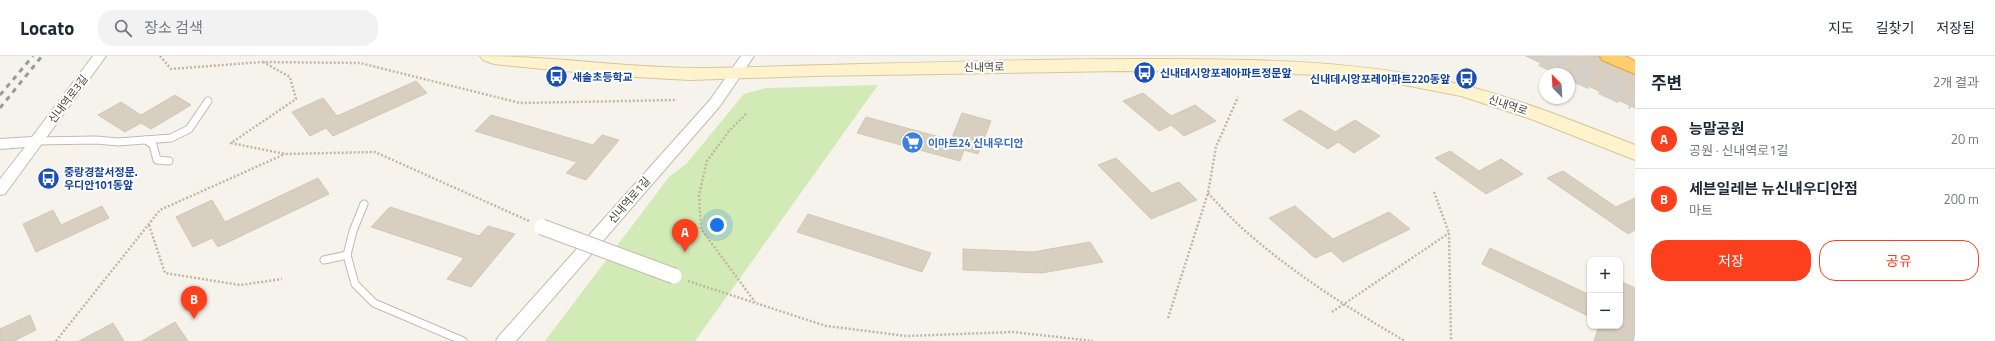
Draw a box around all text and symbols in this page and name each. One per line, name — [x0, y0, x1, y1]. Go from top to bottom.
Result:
search box — [98, 10, 378, 46]
text: Locato — [20, 13, 74, 42]
text: 장소 검색 — [144, 16, 203, 39]
icon: search — [112, 17, 134, 39]
text: 지도 — [1828, 17, 1854, 38]
text: 길찾기 — [1876, 17, 1914, 38]
text: 저장됨 — [1936, 17, 1975, 38]
street label: 신내역로 — [964, 59, 1004, 75]
bus stop icon: 신내데시앙포레아파트정문앞 — [1131, 60, 1157, 86]
bus stop icon: 새솔초등학교 — [543, 64, 569, 90]
place label: 신내데시앙포레아파트정문앞 — [1160, 65, 1292, 81]
bus stop icon: 신내데시앙포레아파트220동앞 — [1453, 66, 1479, 92]
north arrow — [1539, 68, 1575, 104]
place label: 새솔초등학교 — [572, 69, 633, 85]
text: 주변 — [1651, 70, 1682, 96]
place label: 신내데시앙포레아파트220동앞 — [1310, 71, 1450, 87]
street label: 신내역로3길 — [45, 72, 91, 126]
text: 2개 결과 — [1933, 72, 1979, 92]
street label: 신내역로 — [1486, 91, 1530, 119]
text: 능말공원 — [1689, 117, 1744, 140]
text: A — [1660, 129, 1668, 149]
text: 20 m — [1951, 129, 1979, 149]
supermarket icon: 이마트24 신내우디안 — [899, 130, 925, 156]
place label: 이마트24 신내우디안 — [928, 135, 1024, 151]
text: 공원 · 신내역로1길 — [1689, 140, 1789, 160]
place label: 중랑경찰서정문. 우디안101동앞 — [64, 164, 138, 193]
bus stop icon: 중랑경찰서정문. 우디안101동앞 — [35, 165, 61, 191]
street label: 신내역로1길 — [604, 173, 654, 227]
text: 세븐일레븐 뉴신내우디안점 — [1689, 177, 1858, 200]
text: B — [1660, 189, 1668, 209]
text: 200 m — [1943, 189, 1979, 209]
text: 마트 — [1689, 200, 1713, 220]
your location — [707, 215, 727, 235]
pin: A — [672, 219, 698, 252]
button: 저장 — [1651, 240, 1811, 281]
button: 공유 — [1819, 240, 1979, 281]
map controls — [1587, 257, 1623, 329]
button: + — [1587, 257, 1623, 293]
pin: B — [181, 286, 207, 319]
button: − — [1587, 293, 1623, 329]

